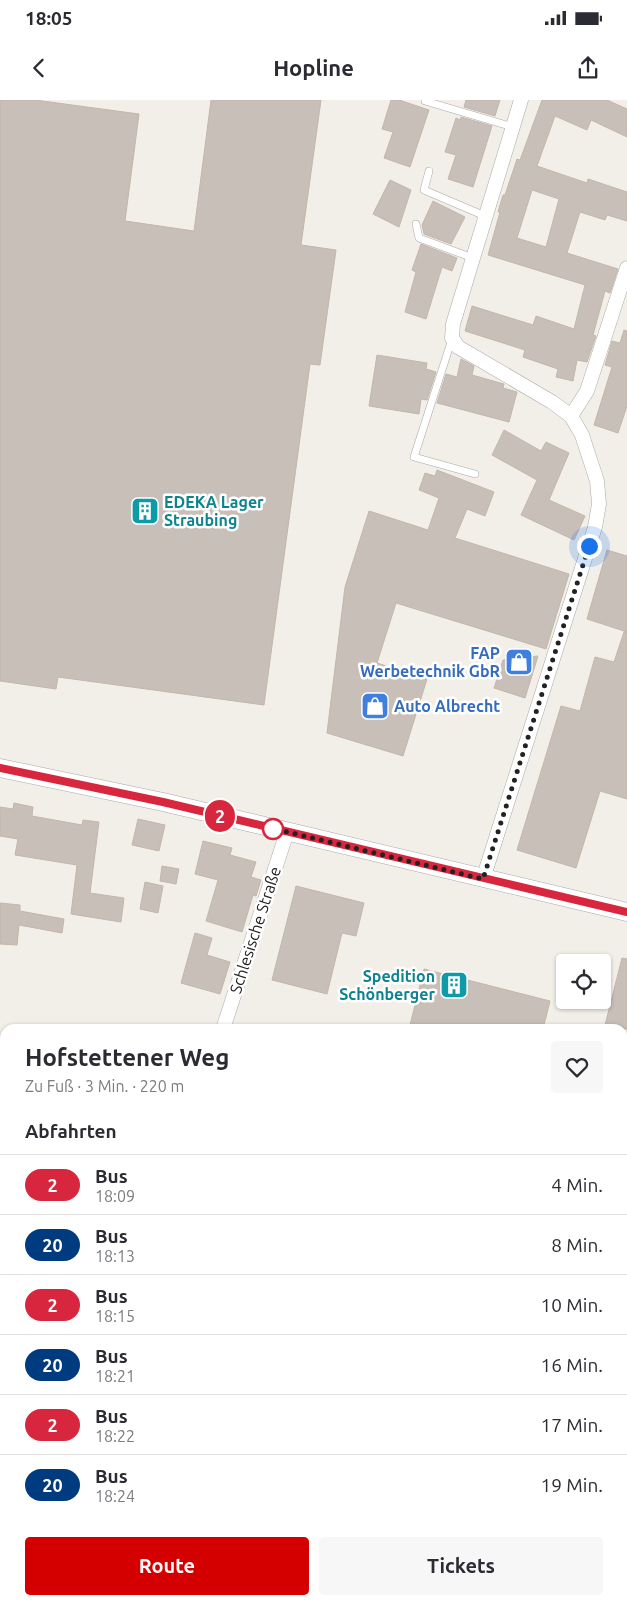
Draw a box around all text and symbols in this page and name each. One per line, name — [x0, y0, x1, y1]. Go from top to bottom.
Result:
text: 18:05 — [25, 7, 73, 29]
icon: back — [25, 54, 53, 82]
icon: share — [574, 54, 602, 82]
text: Hopline — [273, 55, 354, 80]
place label: EDEKA Lager Straubing — [164, 493, 264, 529]
building icon: EDEKA Lager Straubing — [130, 496, 160, 526]
your location — [577, 534, 602, 559]
place label: FAP Werbetechnik GbR — [360, 644, 500, 680]
shop icon: FAP Werbetechnik GbR — [504, 647, 534, 677]
shop icon: Auto Albrecht — [360, 691, 390, 721]
place label: Auto Albrecht — [394, 697, 500, 715]
line badge: 2 — [204, 800, 236, 832]
text: 2 — [215, 806, 225, 826]
unlabelled marker — [262, 818, 284, 840]
street label: Schlesische Straße — [226, 864, 284, 996]
map controls — [556, 954, 611, 1009]
button: locate — [556, 954, 611, 1009]
place label: Spedition Schönberger — [339, 967, 435, 1003]
building icon: Spedition Schönberger — [439, 970, 469, 1000]
button: heart — [551, 1041, 603, 1093]
text: Hofstettener Weg — [25, 1044, 229, 1071]
text: Zu Fuß · 3 Min. · 220 m — [25, 1077, 184, 1095]
text: Abfahrten — [25, 1120, 117, 1142]
text: Bus — [95, 1165, 128, 1187]
text: 4 Min. — [551, 1174, 603, 1196]
text: 2 — [47, 1175, 58, 1195]
text: 18:09 — [95, 1187, 135, 1205]
text: Bus — [95, 1225, 128, 1247]
text: 8 Min. — [551, 1234, 603, 1256]
text: 20 — [42, 1235, 63, 1255]
text: 18:13 — [95, 1247, 135, 1265]
text: Bus — [95, 1285, 128, 1307]
text: 10 Min. — [541, 1294, 603, 1316]
text: 2 — [47, 1295, 58, 1315]
text: 18:15 — [95, 1307, 135, 1325]
text: Bus — [95, 1345, 128, 1367]
text: 16 Min. — [541, 1354, 603, 1376]
text: 20 — [42, 1355, 63, 1375]
text: 18:21 — [95, 1367, 135, 1385]
text: Bus — [95, 1405, 128, 1427]
text: 17 Min. — [541, 1414, 603, 1436]
text: 2 — [47, 1415, 58, 1435]
text: 18:22 — [95, 1427, 135, 1445]
text: Bus — [95, 1465, 128, 1487]
text: 19 Min. — [541, 1474, 603, 1496]
text: 20 — [42, 1475, 63, 1495]
text: 18:24 — [95, 1487, 135, 1505]
button: Route — [25, 1537, 309, 1595]
button: Tickets — [319, 1537, 603, 1595]

